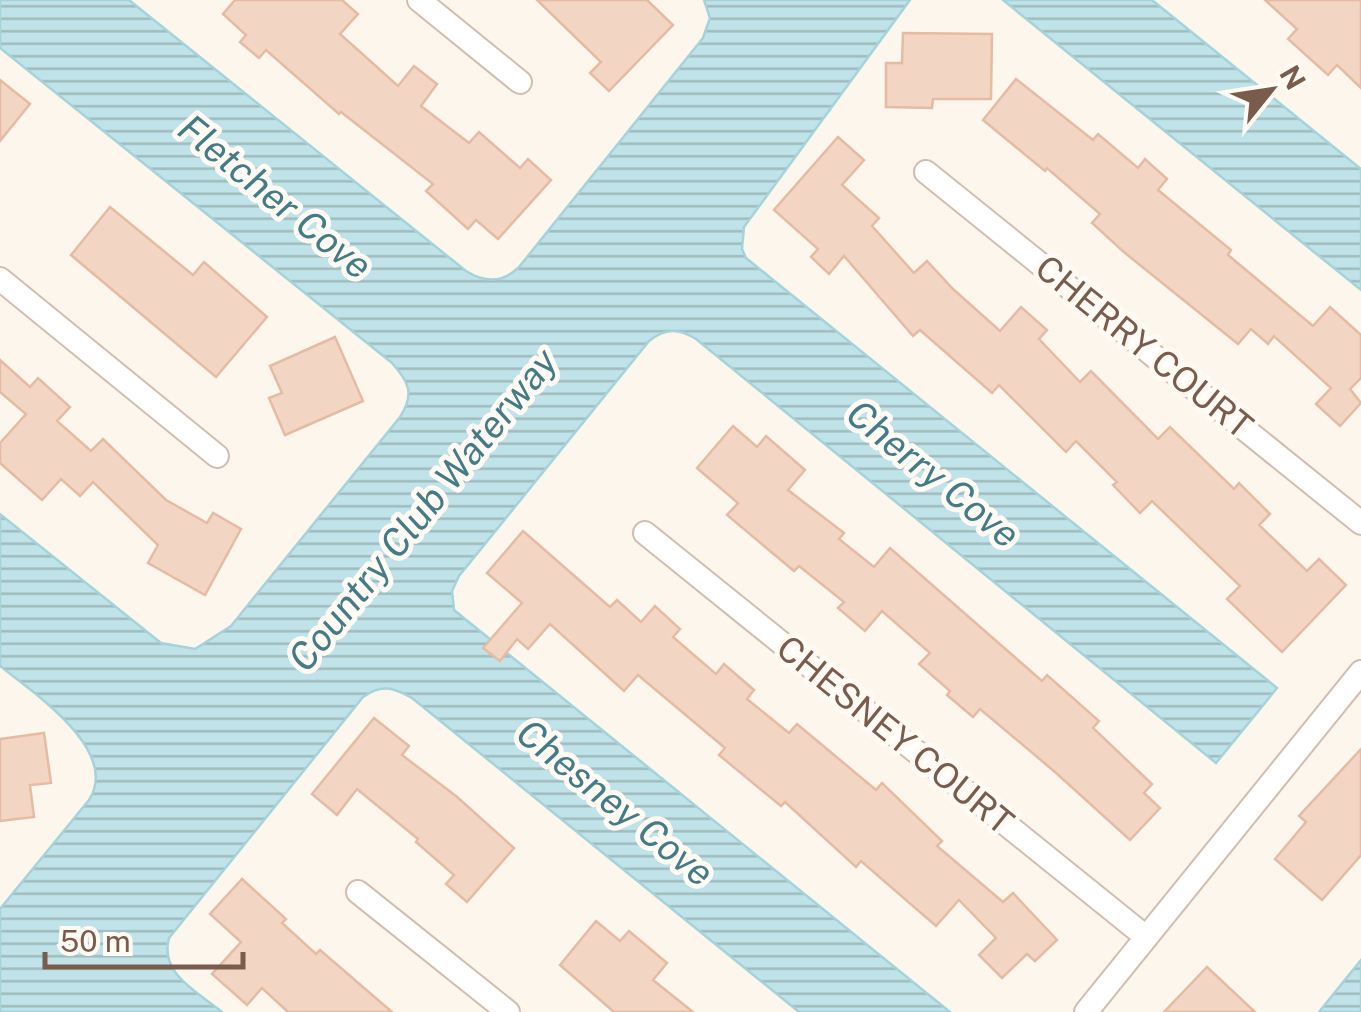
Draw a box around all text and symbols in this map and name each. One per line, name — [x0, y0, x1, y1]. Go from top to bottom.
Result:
north arrow — [1221, 40, 1321, 140]
text: N — [1273, 60, 1313, 95]
water label: Fletcher Cove — [170, 105, 381, 288]
street label: CHERRY COURT — [1028, 247, 1261, 447]
water label: Country Club Waterway — [279, 339, 567, 680]
water label: Cherry Cove — [838, 390, 1029, 557]
street label: CHESNEY COURT — [769, 627, 1022, 842]
water label: Chesney Cove — [508, 710, 723, 896]
scale bar — [45, 907, 242, 969]
text: 50 m — [60, 923, 131, 959]

